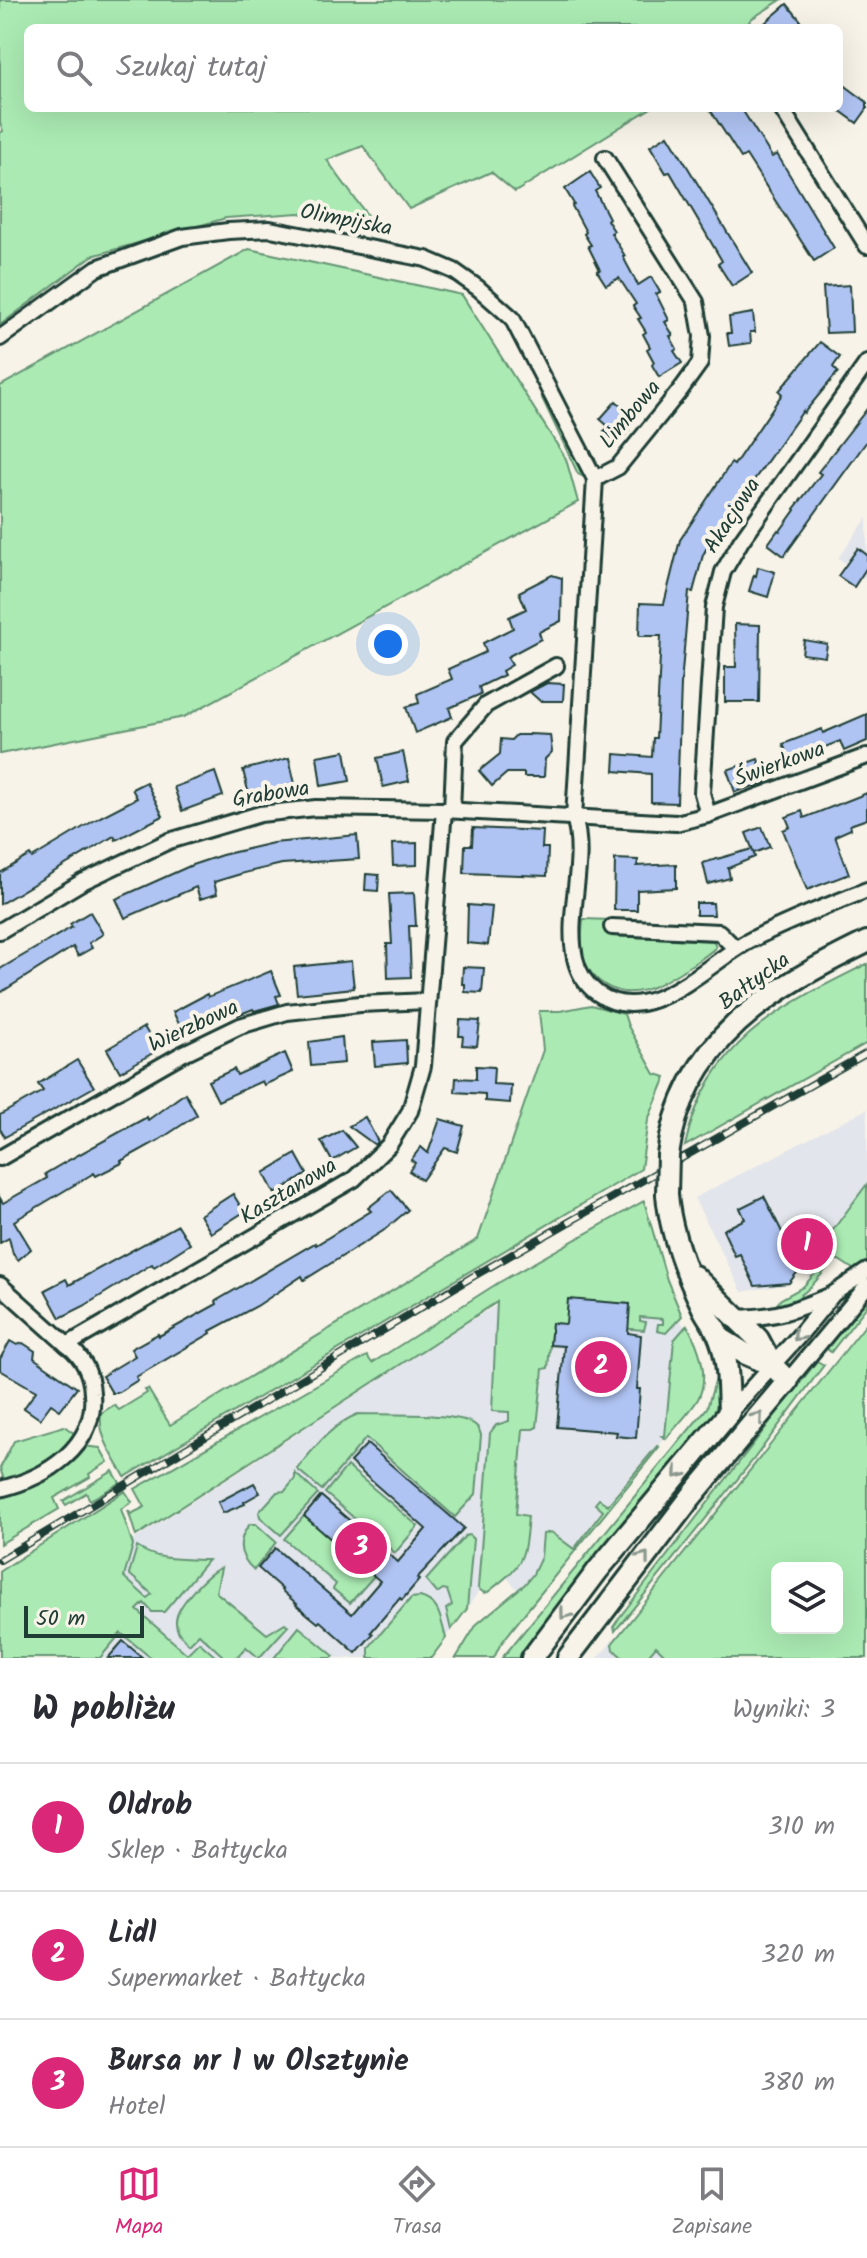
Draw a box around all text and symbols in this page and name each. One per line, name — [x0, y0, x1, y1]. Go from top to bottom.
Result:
search box — [24, 24, 843, 112]
text: Szukaj tutaj — [116, 44, 267, 92]
icon: search — [52, 46, 96, 90]
street label: Olimpijska — [297, 195, 395, 247]
street label: Limbowa — [591, 373, 671, 457]
street label: Akacjowa — [695, 471, 771, 561]
your location — [368, 624, 408, 664]
street label: Świerkowa — [730, 732, 830, 798]
street label: Grabowa — [230, 772, 312, 818]
street label: Bałtycka — [712, 944, 798, 1020]
street label: Wierzbowa — [143, 991, 245, 1063]
street label: Kasztanowa — [234, 1149, 344, 1235]
pin: 1 — [781, 1214, 833, 1274]
one-way arrow — [793, 1327, 808, 1341]
pin: 2 — [575, 1337, 627, 1397]
one-way arrow — [748, 1412, 763, 1427]
one-way arrow — [674, 1464, 689, 1478]
pin: 3 — [335, 1518, 387, 1578]
one-way arrow — [634, 1552, 649, 1566]
map controls — [771, 1562, 843, 1634]
button: layers — [771, 1562, 843, 1634]
scale bar — [24, 1602, 144, 1638]
text: 50 m — [36, 1602, 85, 1637]
one-way arrow — [560, 1605, 574, 1620]
text: W pobliżu — [32, 1683, 175, 1737]
text: Wyniki: 3 — [732, 1689, 835, 1731]
text: Oldrob — [108, 1782, 192, 1830]
text: 1 — [54, 1806, 62, 1848]
text: 310 m — [768, 1806, 835, 1848]
text: Sklep · Bałtycka — [108, 1830, 288, 1872]
text: Lidl — [108, 1910, 156, 1958]
text: 2 — [50, 1934, 66, 1976]
text: 320 m — [761, 1934, 835, 1976]
text: Supermarket · Bałtycka — [108, 1958, 366, 2000]
text: Bursa nr 1 w Olsztynie — [108, 2038, 409, 2086]
text: 3 — [51, 2062, 65, 2104]
text: 380 m — [760, 2062, 835, 2104]
text: Hotel — [108, 2086, 165, 2128]
tab: Mapa — [115, 2162, 163, 2245]
tab: Trasa — [393, 2162, 442, 2245]
tab: Zapisane — [671, 2162, 752, 2245]

